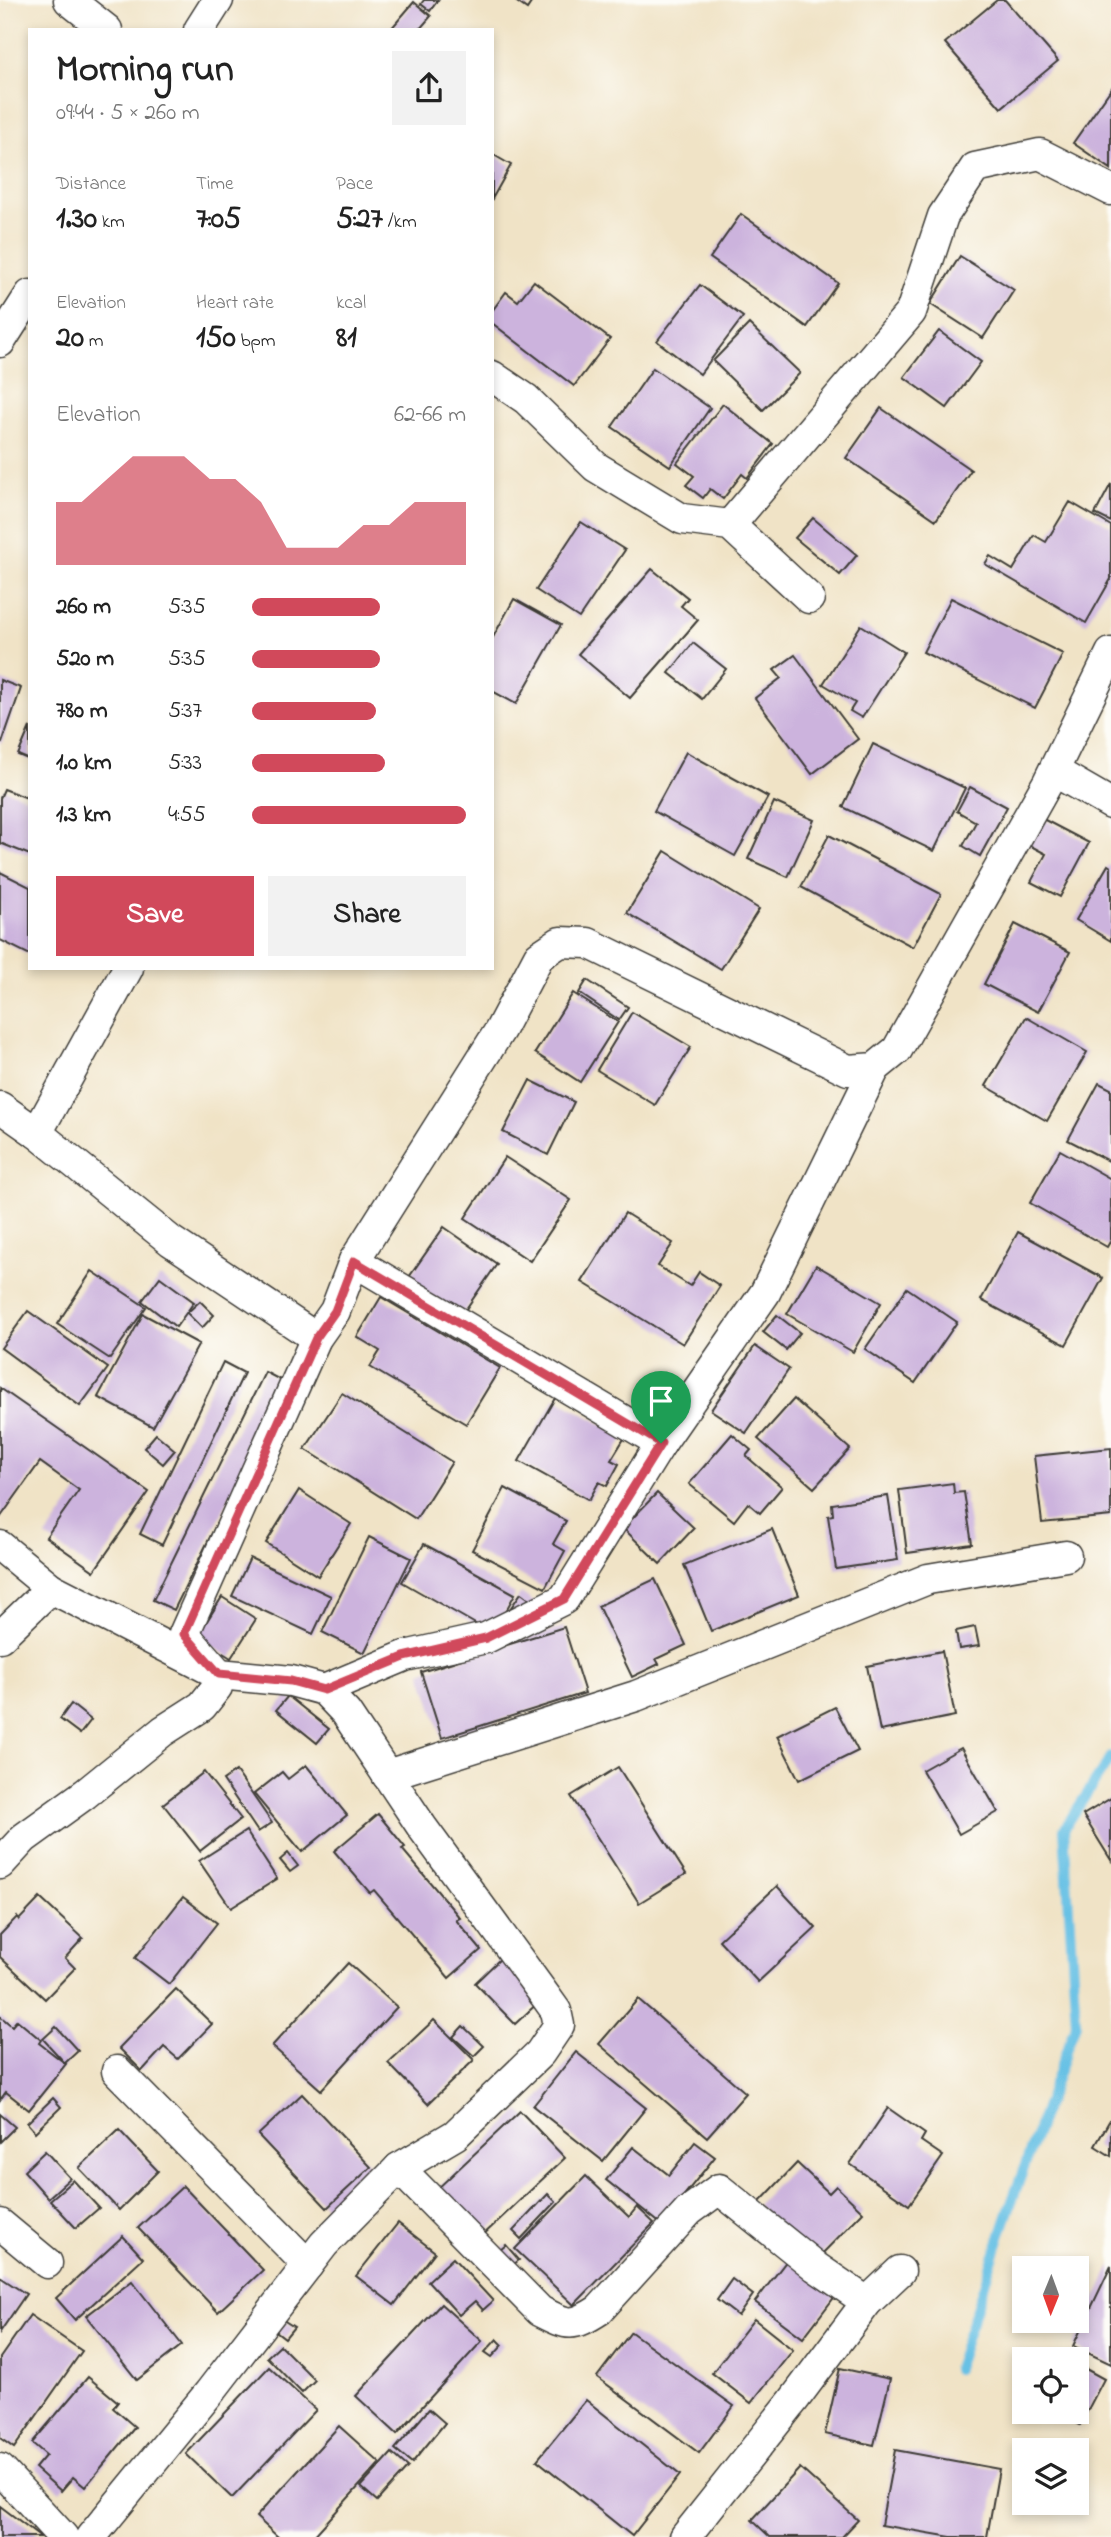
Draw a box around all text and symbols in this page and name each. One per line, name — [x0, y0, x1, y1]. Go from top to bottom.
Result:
text: Morning run — [56, 43, 234, 99]
button: share — [392, 51, 466, 125]
text: 09:44 · 5 × 260 m — [56, 97, 200, 130]
text: Distance — [56, 171, 126, 198]
text: Time — [196, 171, 234, 198]
text: Pace — [336, 171, 373, 198]
text: 1.30 — [56, 198, 97, 242]
text: 7:05 — [196, 198, 241, 242]
text: 5:27 — [336, 198, 383, 242]
text: km — [97, 209, 125, 236]
text: /km — [383, 209, 417, 236]
text: Elevation — [56, 290, 126, 317]
text: Heart rate — [196, 290, 274, 317]
text: kcal — [336, 290, 366, 317]
text: 20 — [56, 317, 84, 361]
text: 150 — [196, 317, 236, 361]
text: 81 — [336, 317, 357, 361]
text: m — [84, 328, 103, 355]
text: bpm — [236, 328, 276, 355]
text: Elevation — [56, 399, 141, 432]
text: 62–66 m — [394, 399, 466, 432]
text: 260 m — [56, 591, 111, 624]
text: 5:35 — [168, 591, 206, 624]
text: 520 m — [56, 643, 114, 676]
text: 5:35 — [168, 643, 206, 676]
text: 780 m — [56, 695, 108, 728]
text: 5:37 — [168, 695, 202, 728]
text: 1.0 km — [56, 747, 112, 780]
text: 5:33 — [168, 747, 202, 780]
text: 1.3 km — [56, 799, 111, 832]
text: 4:55 — [168, 799, 206, 832]
button: Save — [56, 876, 254, 956]
button: Share — [268, 876, 466, 956]
pin — [631, 1371, 691, 1443]
icon: arrive — [642, 1382, 680, 1420]
north arrow — [1012, 2256, 1088, 2333]
map controls — [1012, 2256, 1089, 2515]
button: locate — [1012, 2347, 1089, 2424]
button: layers — [1012, 2438, 1089, 2515]

